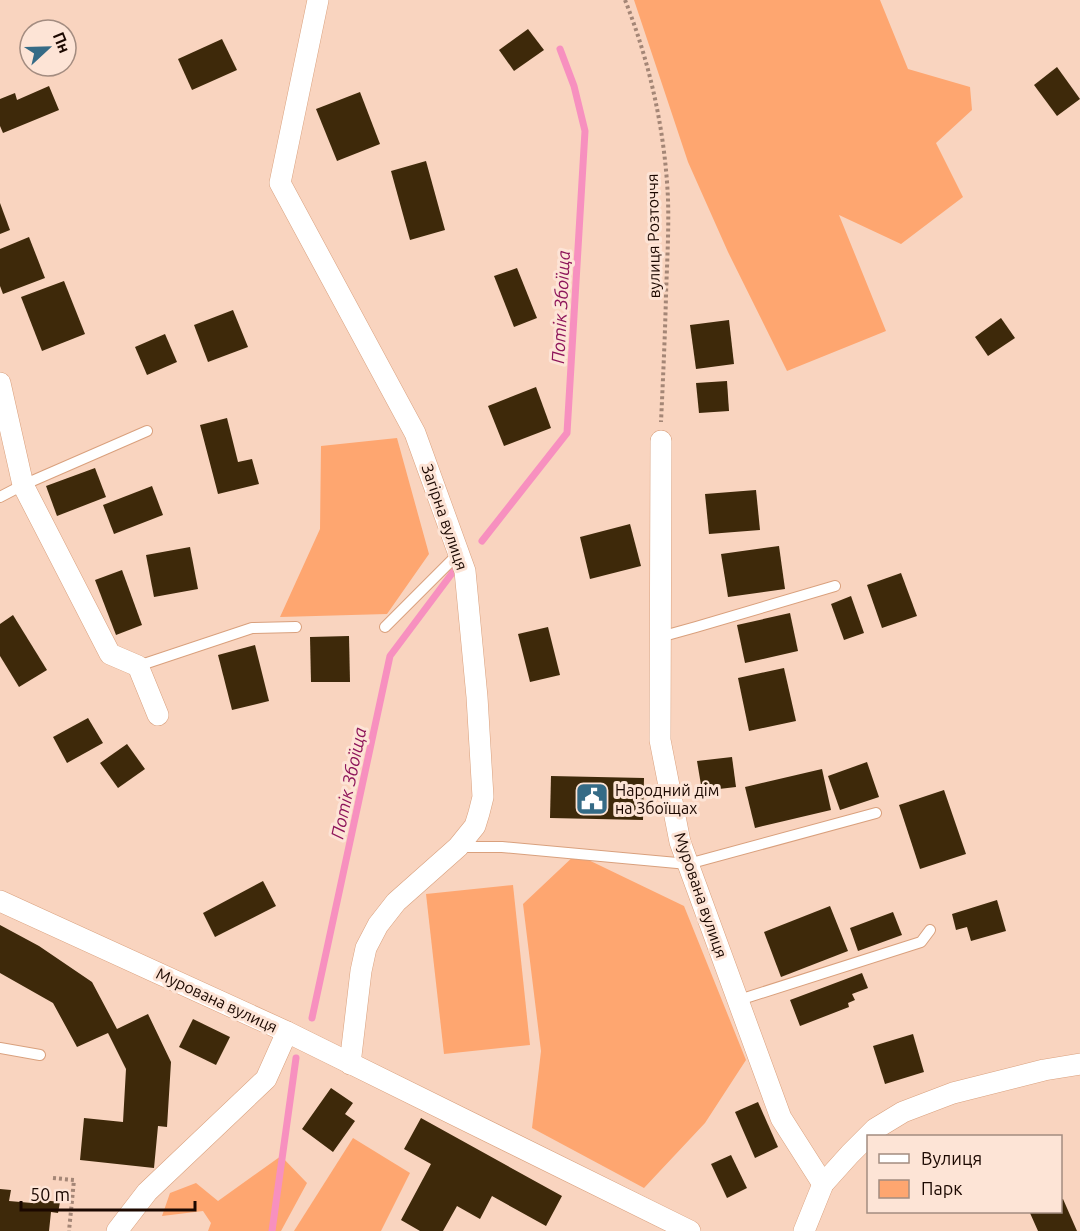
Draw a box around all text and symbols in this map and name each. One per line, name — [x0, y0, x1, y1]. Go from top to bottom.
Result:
north arrow — [18, 18, 78, 78]
text: Пн — [50, 29, 74, 55]
street label: вулиця Розточчя — [643, 173, 663, 299]
water label: Потік Збоїща — [547, 250, 573, 364]
street label: Загірна вулиця — [418, 462, 472, 572]
water label: Потік Збоїща — [326, 725, 370, 841]
public building icon: Народний дім на Збоїщах — [574, 781, 610, 817]
place label: Народний дім на Збоїщах — [615, 781, 719, 817]
street label: Мурована вулиця — [671, 830, 731, 960]
street label: Мурована вулиця — [154, 964, 280, 1036]
legend — [867, 1135, 1062, 1213]
text: Вулиця — [921, 1148, 982, 1168]
scale bar — [21, 1174, 195, 1212]
text: Парк — [921, 1178, 962, 1198]
text: 50 m — [30, 1184, 70, 1204]

